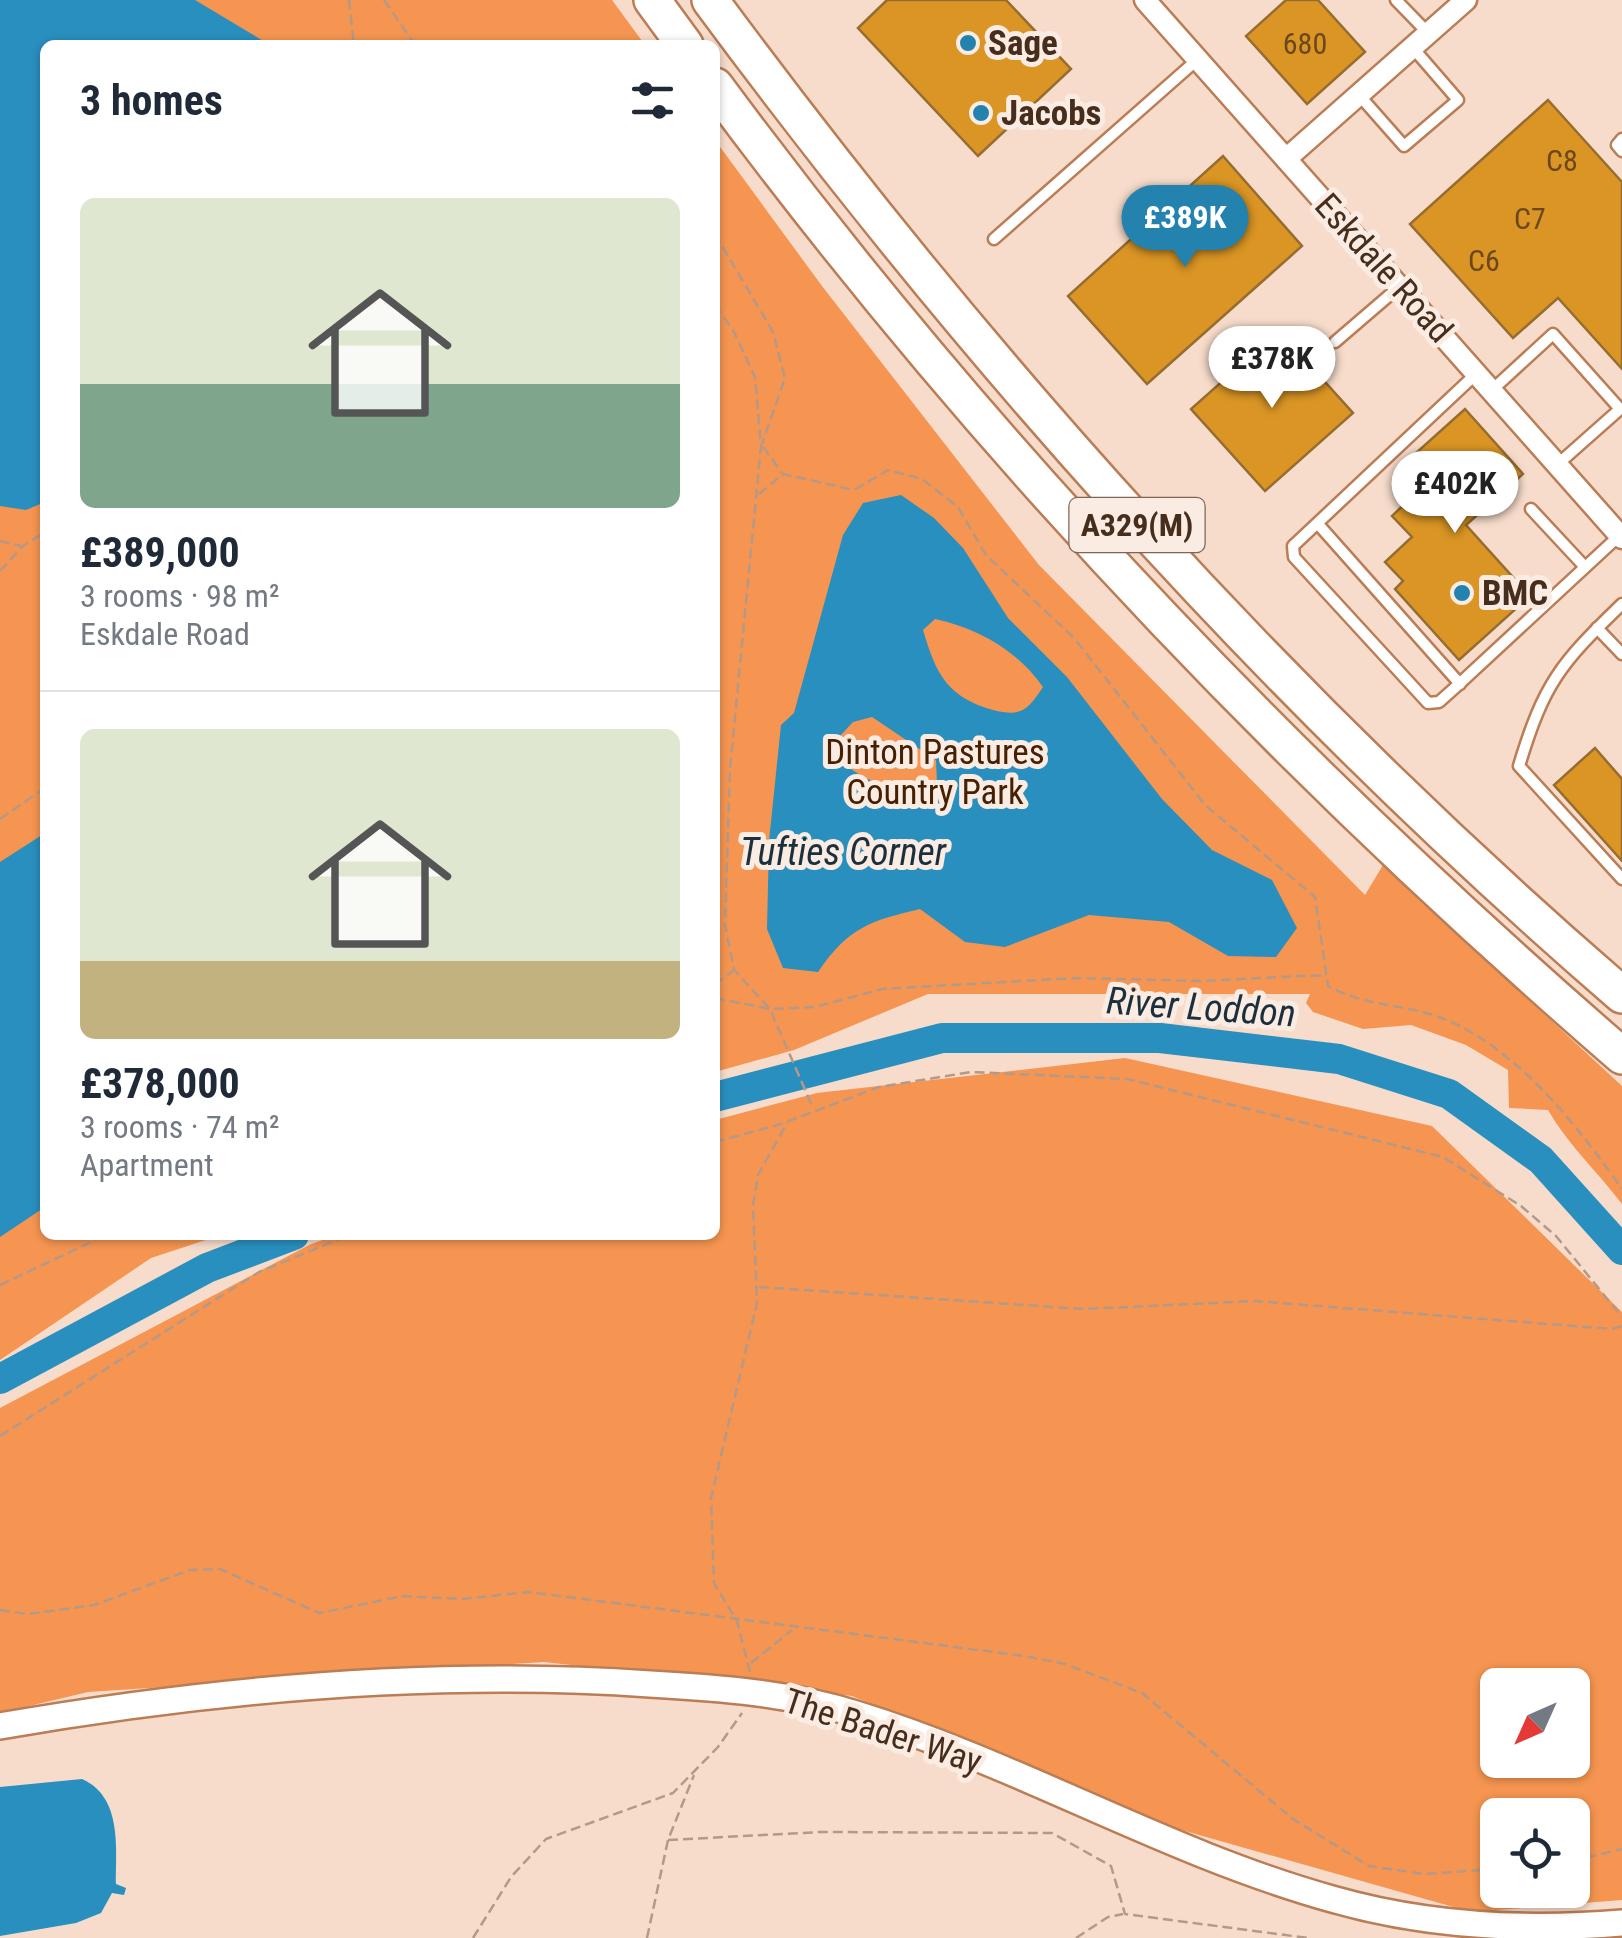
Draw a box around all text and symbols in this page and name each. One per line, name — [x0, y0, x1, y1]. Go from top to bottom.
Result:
place label: Sage — [988, 23, 1058, 64]
house number: 680 — [1283, 26, 1327, 61]
marker: Sage — [957, 32, 979, 54]
icon: filters — [625, 73, 680, 128]
text: 3 homes — [80, 76, 223, 125]
place label: Jacobs — [1001, 93, 1101, 134]
marker: Jacobs — [970, 102, 992, 124]
house number: C8 — [1546, 143, 1578, 178]
pin: £389K — [1115, 185, 1255, 270]
street label: Eskdale Road — [1306, 186, 1461, 351]
text: £389K — [1144, 198, 1226, 236]
house number: C7 — [1514, 201, 1546, 236]
house number: C6 — [1468, 243, 1500, 278]
icon: home — [290, 263, 470, 443]
pin: £378K — [1202, 326, 1342, 411]
text: £378K — [1231, 339, 1313, 377]
pin: £402K — [1385, 451, 1525, 536]
text: £402K — [1414, 464, 1496, 502]
road number: A329(M) — [1070, 498, 1204, 552]
text: £389,000 — [80, 528, 240, 577]
place label: BMC — [1482, 573, 1548, 614]
text: 3 rooms · 98 m² — [80, 577, 279, 615]
marker: BMC — [1451, 582, 1473, 604]
text: Eskdale Road — [80, 615, 250, 653]
park label: Dinton Pastures Country Park — [825, 732, 1045, 813]
icon: home — [290, 794, 470, 974]
water label: Tufties Corner — [740, 830, 947, 874]
water label: River Loddon — [1105, 978, 1297, 1036]
text: £378,000 — [80, 1059, 240, 1108]
text: 3 rooms · 74 m² — [80, 1108, 279, 1146]
text: Apartment — [80, 1146, 214, 1184]
north arrow — [1480, 1668, 1590, 1778]
map controls — [1480, 1668, 1590, 1908]
street label: The Bader Way — [779, 1680, 987, 1783]
button: locate — [1480, 1798, 1590, 1908]

